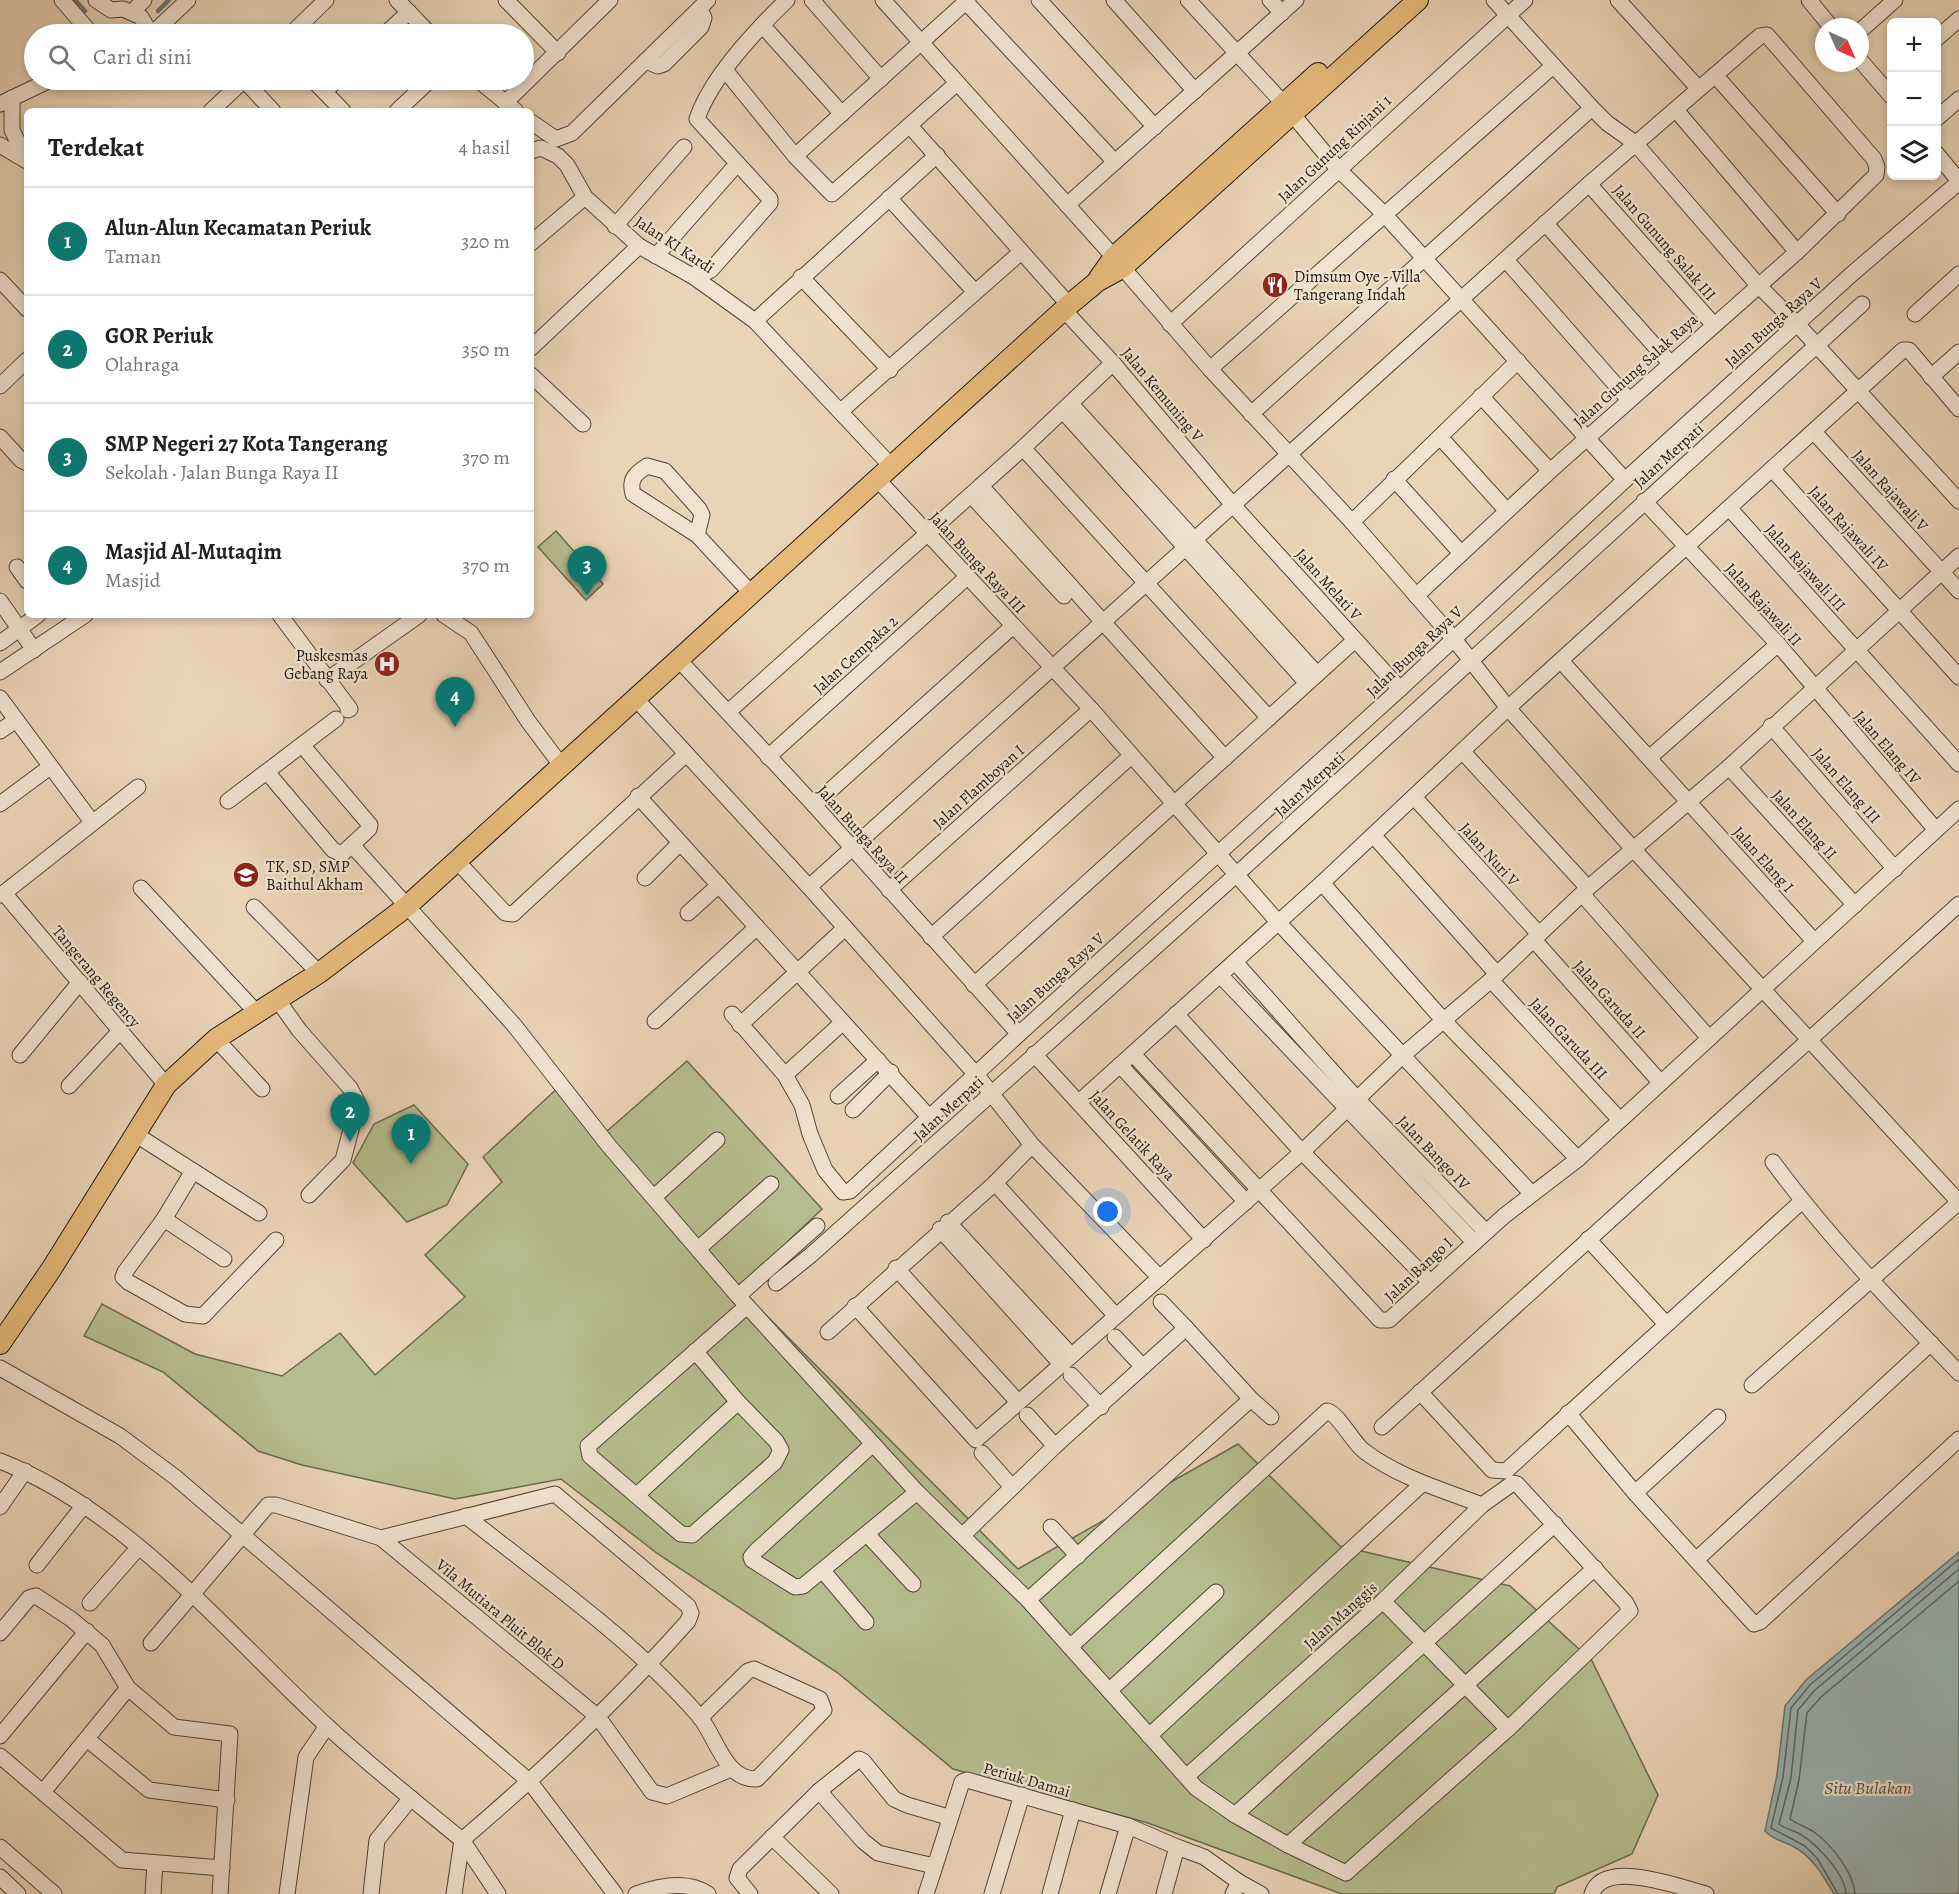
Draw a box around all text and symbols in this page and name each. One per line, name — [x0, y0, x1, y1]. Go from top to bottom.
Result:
north arrow — [1815, 18, 1869, 72]
map controls — [1887, 18, 1941, 180]
button: + — [1887, 18, 1941, 72]
search box — [24, 24, 534, 90]
icon: search — [45, 41, 78, 74]
text: Cari di sini — [93, 42, 192, 72]
button: − — [1887, 72, 1941, 126]
street label: Jalan Gunung Rinjani 1 — [1273, 90, 1397, 207]
button: layers — [1887, 126, 1941, 180]
text: Terdekat — [48, 130, 144, 165]
text: 4 hasil — [458, 134, 510, 161]
street label: Jalan Gunung Salak III — [1608, 180, 1721, 305]
street label: Jalan KI Kardi — [630, 211, 719, 279]
text: Alun-Alun Kecamatan Periuk — [105, 213, 371, 243]
text: 1 — [64, 228, 71, 255]
text: 320 m — [461, 228, 510, 255]
text: Taman — [105, 243, 161, 270]
place label: Dimsum Oye - Villa Tangerang Indah — [1294, 266, 1421, 306]
restaurant icon: Dimsum Oye - Villa Tangerang Indah — [1260, 270, 1290, 300]
street label: Jalan Bunga Raya V — [1720, 273, 1828, 373]
street label: Jalan Gunung Salak Raya — [1569, 308, 1703, 433]
text: GOR Periuk — [105, 321, 213, 351]
text: 2 — [63, 336, 72, 363]
text: 350 m — [462, 336, 510, 363]
street label: Jalan Kemuning V — [1116, 343, 1208, 447]
text: Olahraga — [105, 351, 180, 378]
street label: Jalan Merpati — [1629, 418, 1709, 493]
text: SMP Negeri 27 Kota Tangerang — [105, 429, 388, 459]
text: 3 — [63, 444, 72, 471]
text: 370 m — [462, 444, 510, 471]
street label: Jalan Rajawali V — [1847, 445, 1933, 537]
text: Sekolah · Jalan Bunga Raya II — [105, 459, 339, 486]
street label: Jalan Rajawali IV — [1804, 481, 1893, 577]
street label: Jalan Bunga Raya III — [924, 507, 1030, 619]
street label: Jalan Rajawali III — [1762, 519, 1850, 615]
text: Masjid Al-Mutaqim — [105, 537, 282, 567]
street label: Jalan Melati V — [1290, 544, 1367, 626]
pin: 3 — [568, 546, 606, 596]
text: 4 — [63, 552, 72, 579]
text: 370 m — [462, 552, 510, 579]
street label: Jalan Rajawali II — [1722, 558, 1806, 650]
text: Masjid — [105, 567, 160, 594]
street label: Jalan Bunga Raya V — [1362, 601, 1468, 702]
street label: Jalan Cempaka 2 — [808, 610, 903, 699]
place label: Puskesmas Gebang Raya — [284, 645, 369, 685]
hospital icon: Puskesmas Gebang Raya — [372, 649, 402, 679]
pin: 4 — [436, 678, 474, 727]
street label: Jalan Elang IV — [1849, 706, 1926, 790]
street label: Jalan Flamboyan I — [928, 740, 1029, 834]
street label: Jalan Elang III — [1807, 743, 1885, 828]
street label: Jalan Merpati — [1270, 747, 1350, 822]
street label: Jalan Bunga Raya II — [812, 780, 913, 889]
street label: Jalan Elang II — [1767, 785, 1842, 865]
street label: Jalan Nuri V — [1455, 818, 1524, 892]
street label: Jalan Elang I — [1728, 822, 1799, 898]
place label: TK, SD, SMP Baithul Akham — [266, 856, 363, 896]
school or university icon: TK, SD, SMP Baithul Akham — [231, 860, 261, 890]
street label: Tangerang Regency — [47, 921, 146, 1033]
street label: Jalan Bunga Raya V — [1002, 928, 1110, 1028]
street label: Jalan Garuda II — [1568, 956, 1651, 1044]
street label: Jalan Garuda III — [1524, 993, 1612, 1085]
street label: Jalan Merpati — [909, 1071, 989, 1146]
street label: Jalan Gelatik Raya — [1085, 1086, 1180, 1186]
pin: 2 — [330, 1092, 370, 1142]
street label: Jalan Bango IV — [1392, 1111, 1475, 1195]
pin: 1 — [392, 1114, 430, 1164]
your location — [1093, 1197, 1122, 1226]
street label: Jalan Bango I — [1380, 1232, 1458, 1307]
street label: Vila Mutiara Pluit Blok D — [430, 1554, 569, 1675]
street label: Jalan Manggis — [1299, 1577, 1382, 1655]
street label: Periuk Damai — [981, 1757, 1073, 1803]
water label: Situ Bulakan — [1824, 1776, 1912, 1800]

